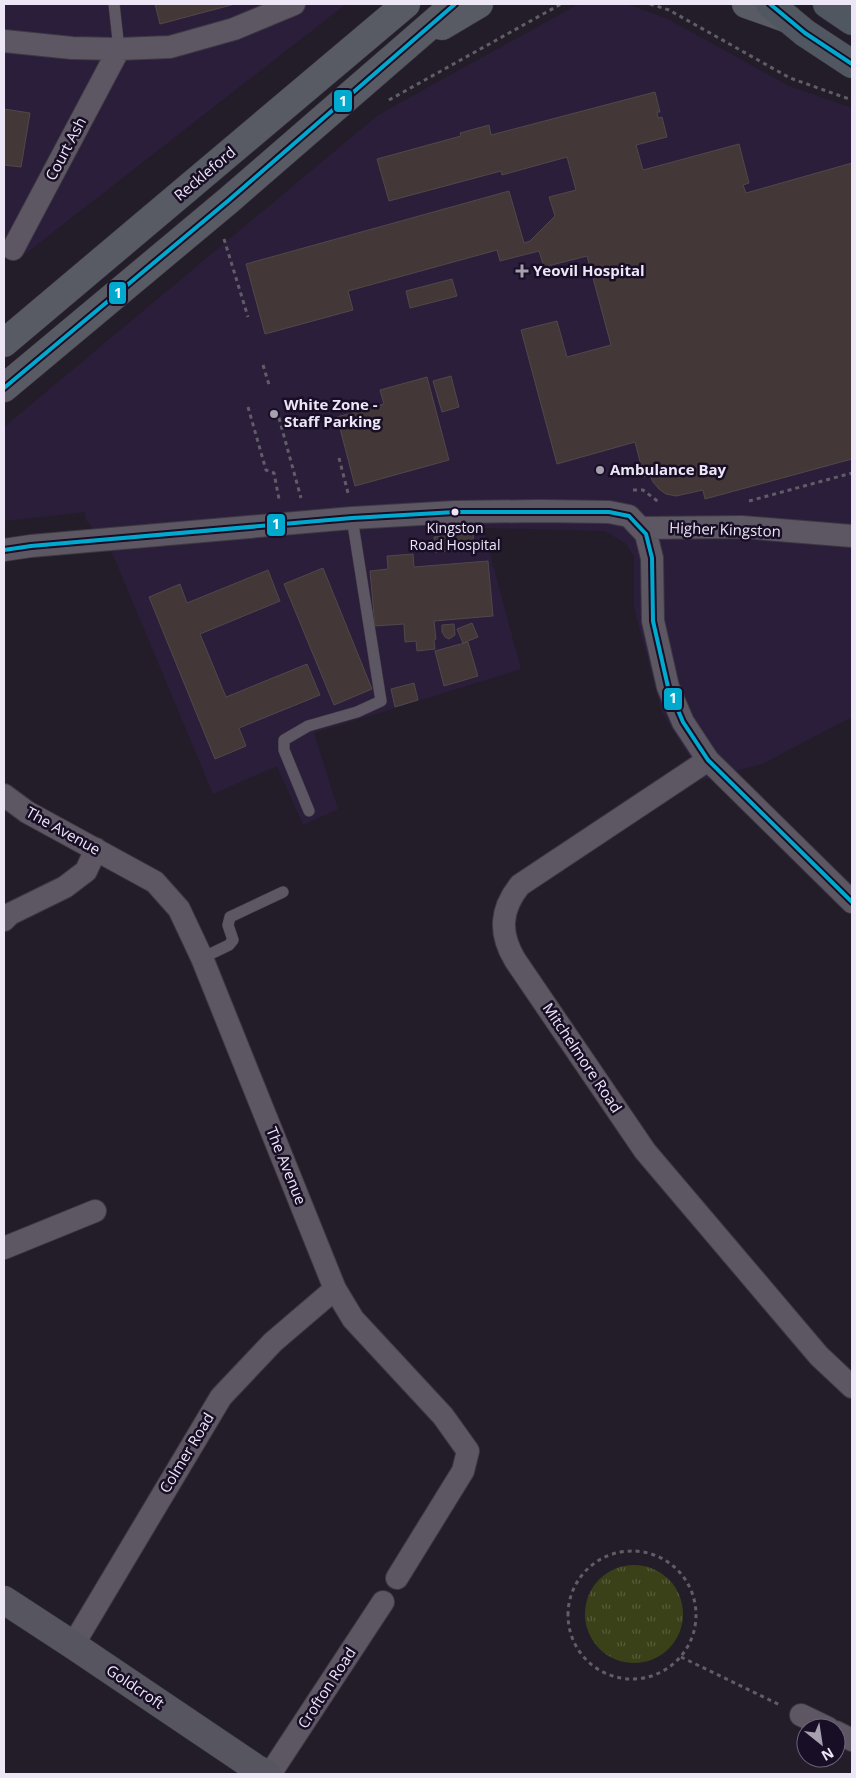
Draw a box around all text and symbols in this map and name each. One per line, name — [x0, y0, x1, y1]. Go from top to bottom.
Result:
line badge: 1 — [333, 89, 353, 113]
text: 1 — [339, 91, 347, 110]
street label: Court Ash — [40, 113, 90, 184]
street label: Reckleford — [169, 142, 239, 205]
place label: Yeovil Hospital — [533, 260, 645, 280]
marker: Yeovil Hospital — [515, 264, 529, 278]
line badge: 1 — [108, 281, 127, 305]
text: 1 — [114, 283, 122, 302]
place label: White Zone - Staff Parking — [284, 394, 381, 431]
marker: White Zone - Staff Parking — [268, 408, 280, 420]
place label: Ambulance Bay — [610, 459, 727, 479]
marker: Ambulance Bay — [594, 464, 606, 476]
marker: Kingston Road Hospital — [450, 507, 460, 517]
line badge: 1 — [266, 513, 286, 537]
text: 1 — [272, 514, 280, 533]
street label: Higher Kingston — [669, 517, 781, 541]
place label: Kingston Road Hospital — [410, 518, 500, 554]
line badge: 1 — [663, 687, 683, 711]
text: 1 — [669, 688, 677, 707]
street label: The Avenue — [23, 801, 104, 859]
street label: Mitchelmore Road — [539, 999, 627, 1116]
street label: The Avenue — [262, 1124, 312, 1207]
street label: Colmer Road — [154, 1409, 218, 1496]
street label: Crofton Road — [292, 1643, 360, 1732]
street label: Goldcroft — [103, 1660, 168, 1713]
north arrow — [796, 1718, 846, 1768]
text: N — [818, 1744, 837, 1766]

